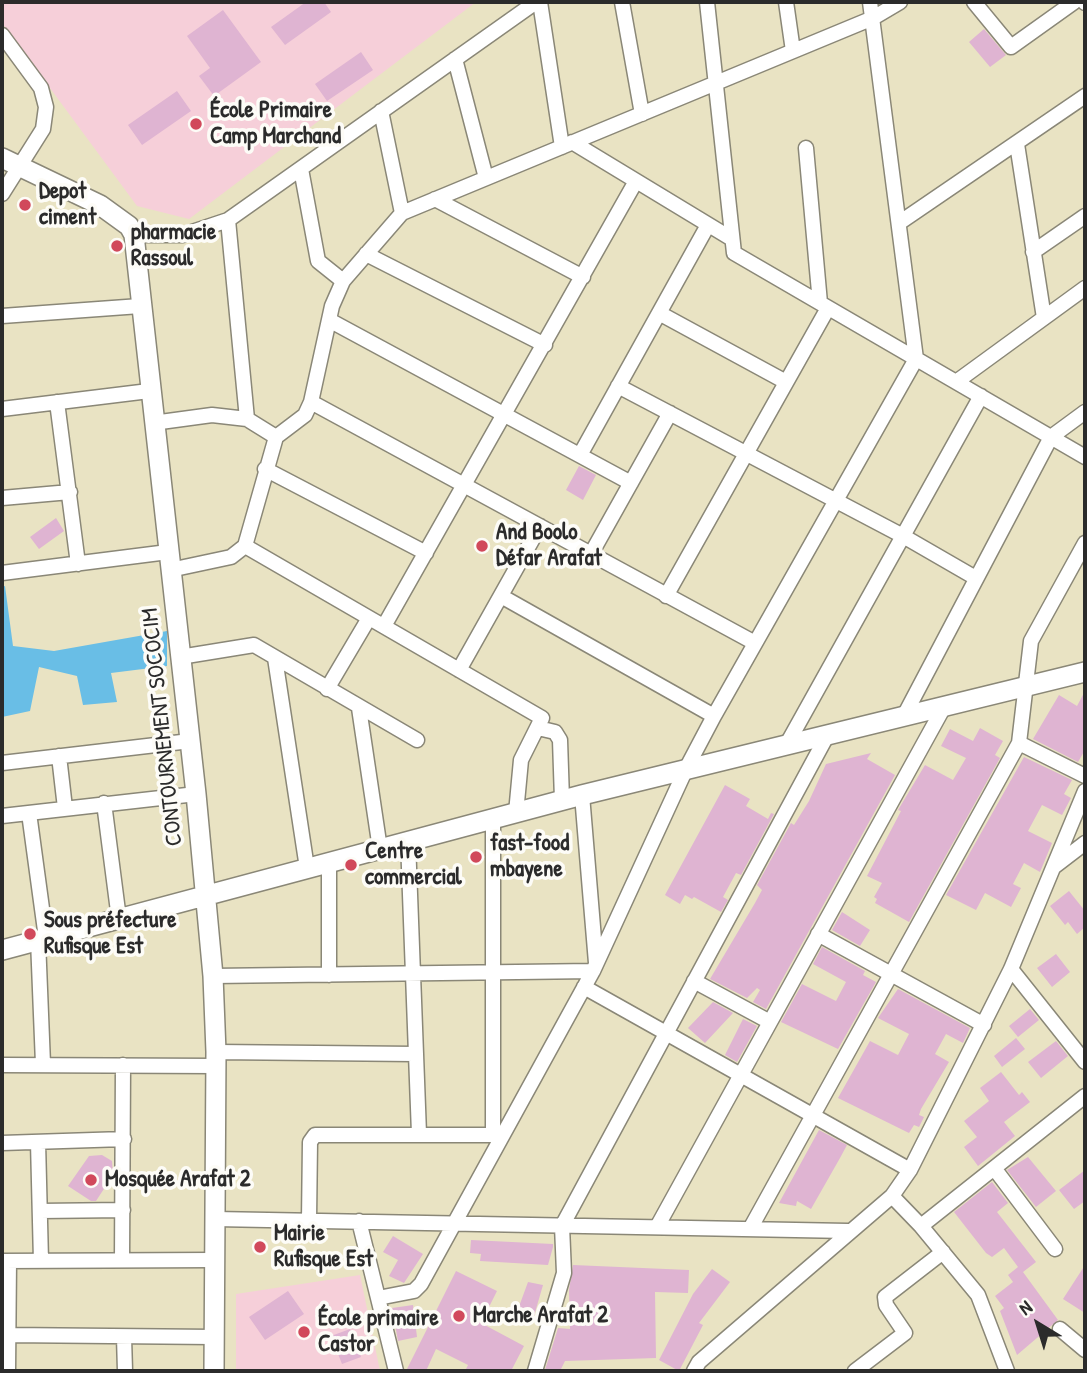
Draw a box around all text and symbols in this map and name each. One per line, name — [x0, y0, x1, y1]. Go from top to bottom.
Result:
place label: École Primaire Camp Marchand — [210, 97, 341, 151]
marker: École Primaire Camp Marchand — [188, 116, 204, 132]
place label: Depot ciment — [39, 178, 96, 232]
marker: Depot ciment — [17, 197, 33, 213]
place label: pharmacie Rassoul — [131, 219, 216, 273]
marker: pharmacie Rassoul — [109, 238, 125, 254]
place label: And Boolo Défar Arafat — [496, 519, 602, 573]
marker: And Boolo Défar Arafat — [474, 538, 490, 554]
street label: CONTOURNEMENT SOCOCIM — [137, 607, 189, 847]
place label: fast-food mbayene — [490, 830, 569, 884]
place label: Centre commercial — [365, 838, 462, 892]
marker: fast-food mbayene — [468, 849, 484, 865]
marker: Centre commercial — [343, 857, 359, 873]
place label: Sous préfecture Rufisque Est — [44, 907, 176, 961]
marker: Sous préfecture Rufisque Est — [22, 926, 38, 942]
place label: Mosquée Arafat 2 — [105, 1166, 251, 1194]
marker: Mosquée Arafat 2 — [83, 1172, 99, 1188]
place label: Mairie Rufisque Est — [274, 1220, 373, 1274]
marker: Mairie Rufisque Est — [252, 1239, 268, 1255]
north arrow — [1003, 1289, 1073, 1359]
text: N — [1013, 1294, 1037, 1321]
place label: Marche Arafat 2 — [473, 1302, 608, 1330]
place label: École primaire Castor — [318, 1305, 439, 1359]
marker: Marche Arafat 2 — [451, 1308, 467, 1324]
marker: École primaire Castor — [296, 1324, 312, 1340]

